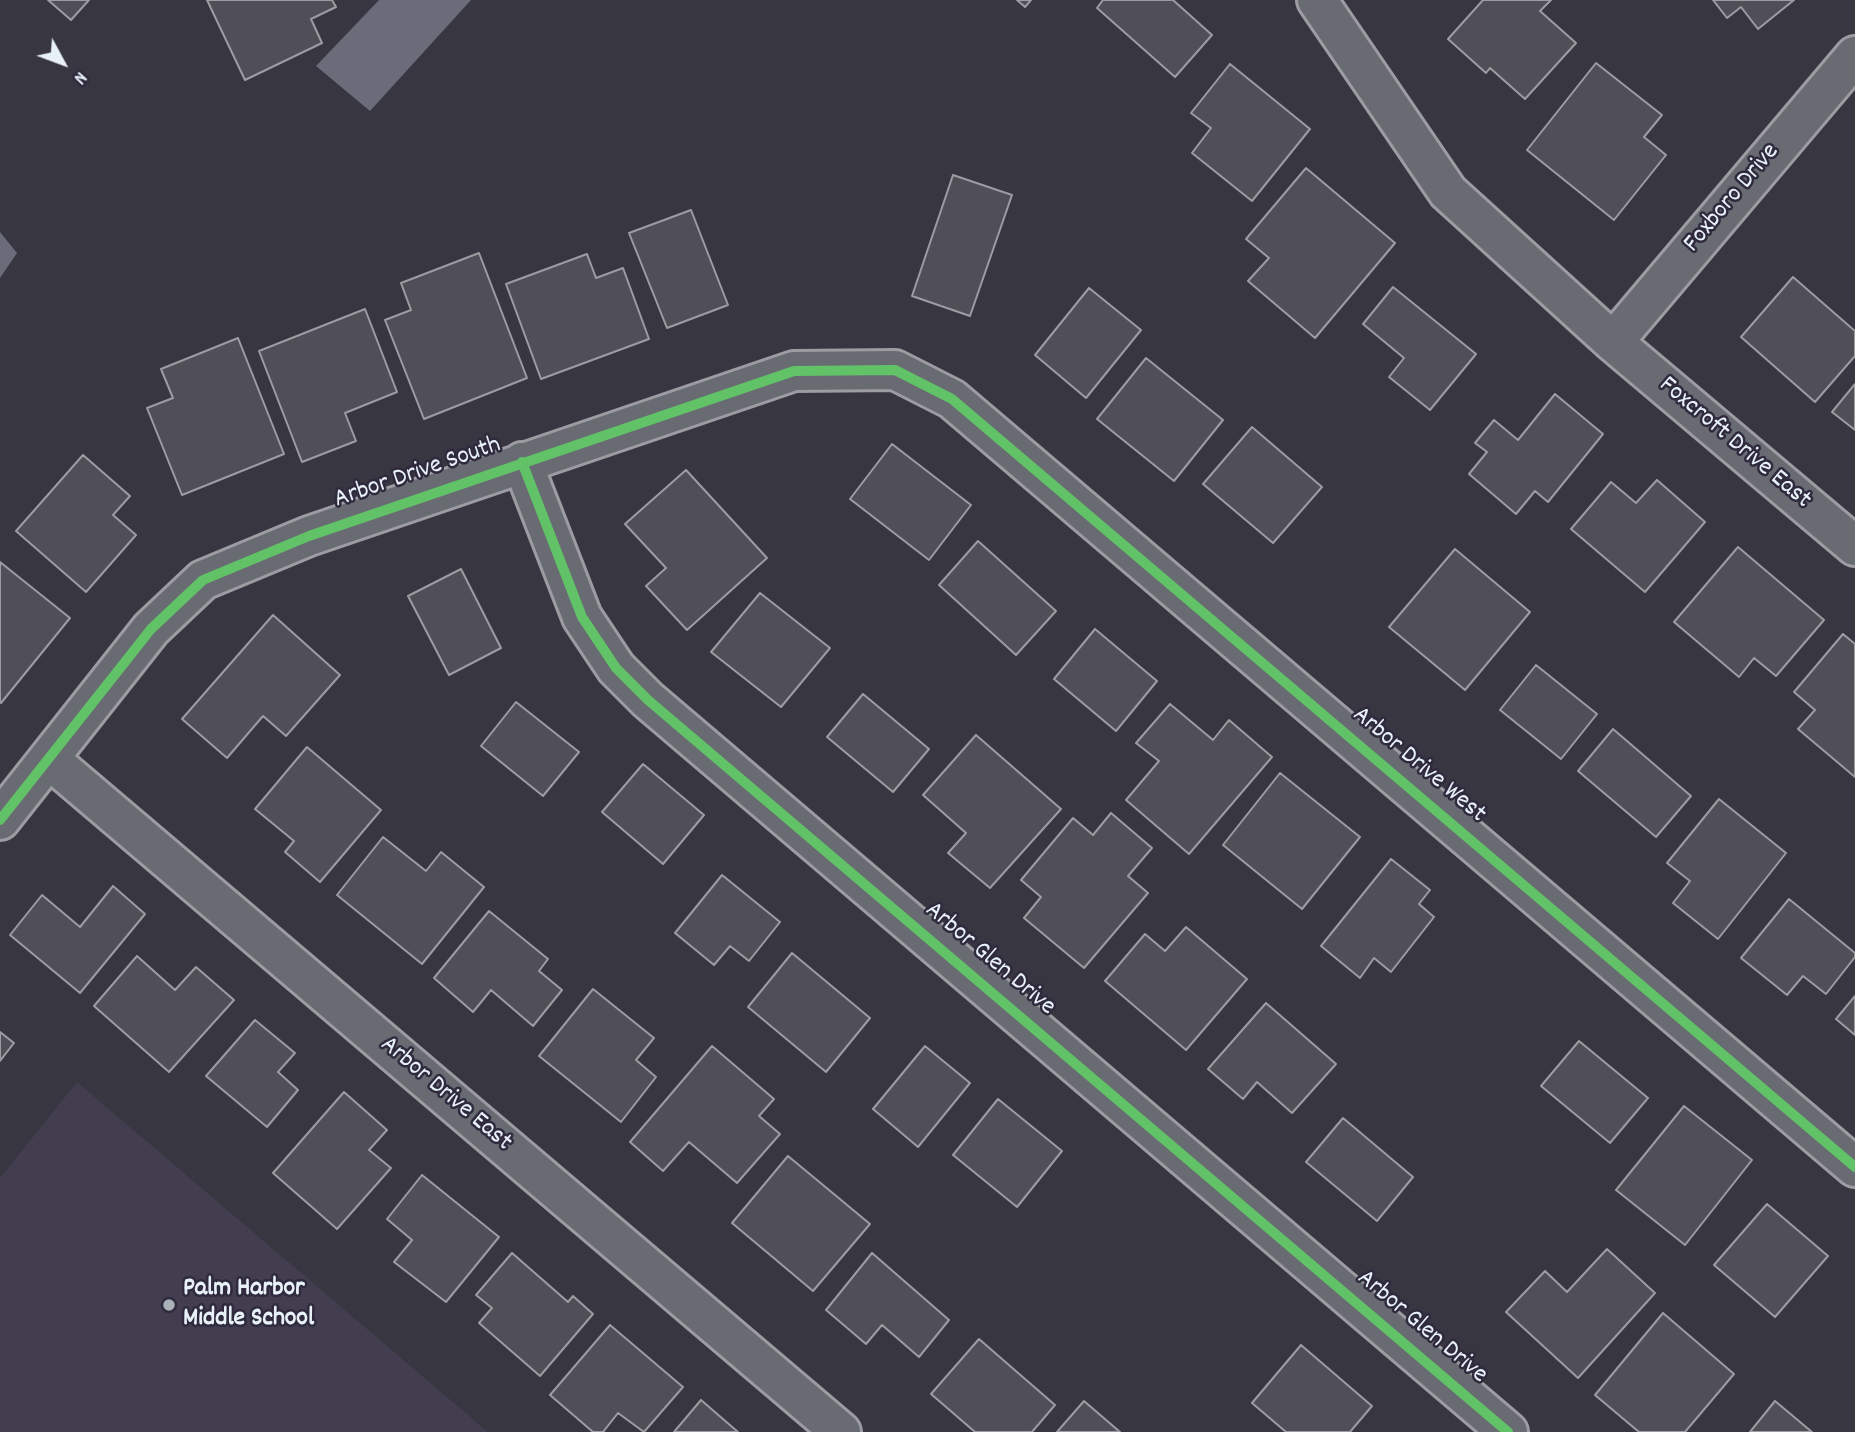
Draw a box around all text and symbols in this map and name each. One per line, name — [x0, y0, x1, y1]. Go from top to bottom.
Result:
north arrow — [28, 28, 98, 98]
text: N — [66, 65, 93, 89]
street label: Foxboro Drive — [1678, 138, 1788, 260]
street label: Foxcroft Drive East — [1651, 371, 1817, 517]
street label: Arbor Drive South — [331, 431, 505, 517]
street label: Arbor Drive West — [1345, 701, 1491, 831]
street label: Arbor Glen Drive — [917, 896, 1061, 1024]
street label: Arbor Drive East — [373, 1031, 517, 1159]
street label: Arbor Glen Drive — [1349, 1264, 1493, 1392]
place label: Palm Harbor Middle School — [183, 1274, 314, 1336]
marker: Palm Harbor Middle School — [161, 1297, 177, 1313]

